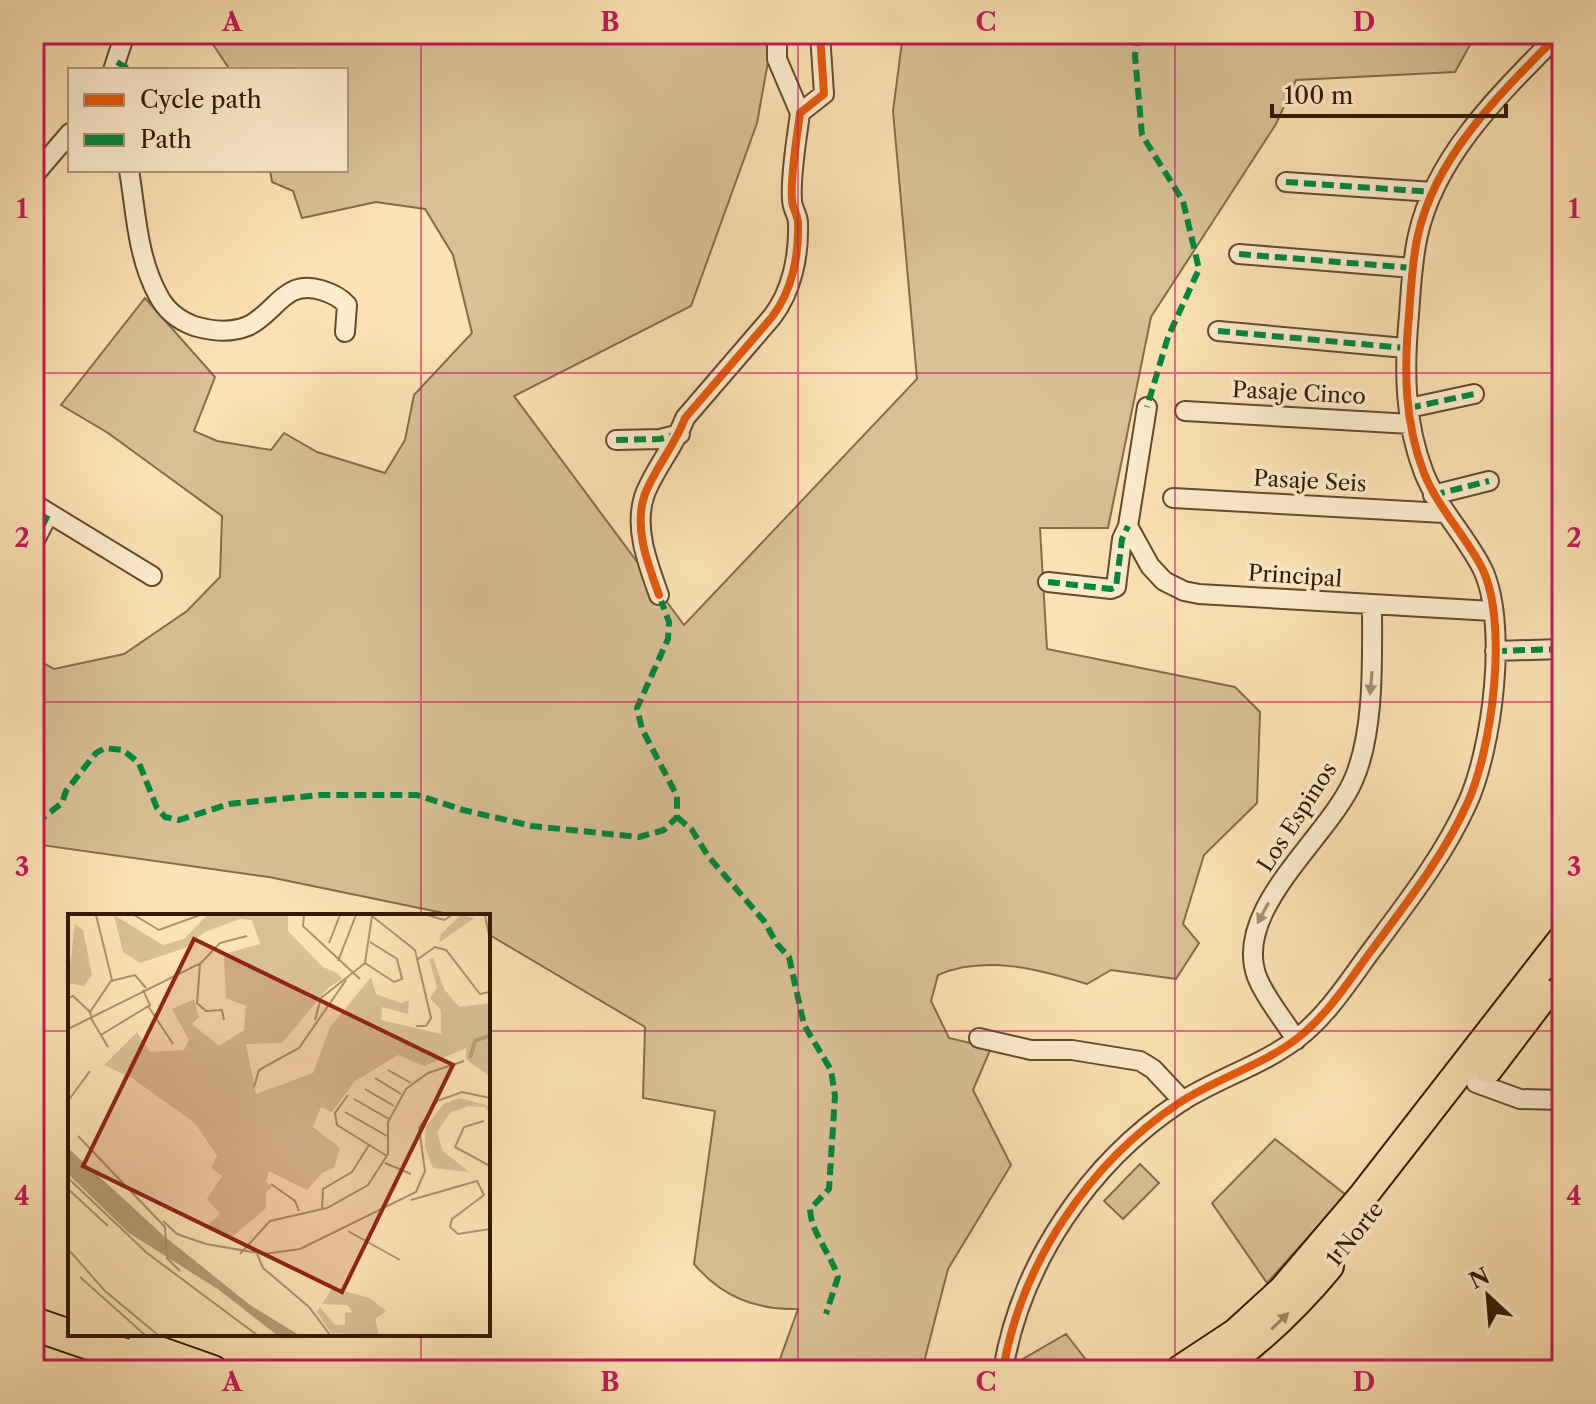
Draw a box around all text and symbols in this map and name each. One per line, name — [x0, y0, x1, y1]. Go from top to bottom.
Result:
text: A — [221, 6, 243, 38]
text: B — [600, 6, 620, 38]
text: C — [976, 6, 996, 38]
text: D — [1353, 6, 1375, 38]
legend — [68, 68, 348, 172]
scale bar — [1272, 68, 1506, 118]
text: 100 m — [1284, 81, 1353, 110]
text: Cycle path — [140, 85, 262, 114]
text: Path — [140, 125, 192, 154]
text: 1 — [16, 193, 28, 225]
text: 1 — [1568, 193, 1580, 225]
street label: Pasaje Cinco — [1231, 376, 1367, 410]
street label: Pasaje Seis — [1253, 465, 1367, 497]
text: 2 — [14, 522, 30, 554]
text: 2 — [1566, 522, 1582, 554]
street label: Principal — [1247, 559, 1343, 593]
one-way arrow — [1364, 671, 1377, 696]
street label: Los Espinos — [1252, 757, 1342, 877]
text: 3 — [15, 851, 29, 883]
text: 3 — [1567, 851, 1581, 883]
one-way arrow — [1257, 902, 1271, 924]
inset map — [68, 914, 490, 1336]
text: 4 — [14, 1180, 30, 1212]
text: 4 — [1566, 1180, 1582, 1212]
street label: 1 Norte — [1321, 1196, 1389, 1272]
north arrow — [1448, 1256, 1528, 1336]
text: N — [1465, 1262, 1494, 1295]
one-way arrow — [1270, 1312, 1289, 1331]
text: A — [221, 1366, 243, 1398]
text: B — [600, 1366, 620, 1398]
text: C — [976, 1366, 996, 1398]
text: D — [1353, 1366, 1375, 1398]

